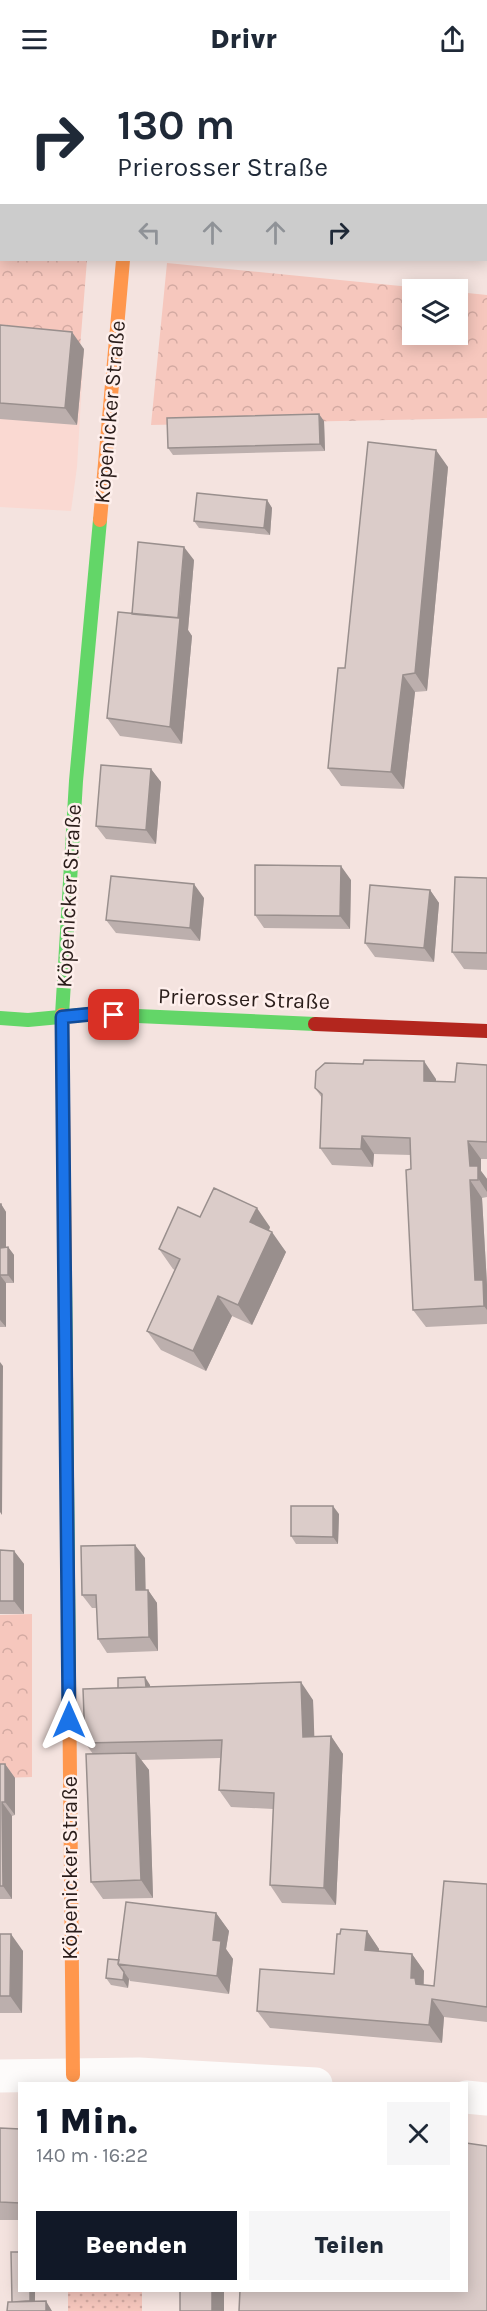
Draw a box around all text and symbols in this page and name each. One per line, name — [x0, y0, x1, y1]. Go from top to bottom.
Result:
icon: menu — [18, 23, 51, 56]
text: Drivr — [210, 23, 277, 55]
icon: share — [436, 23, 469, 56]
text: 130 m — [117, 100, 235, 150]
icon: right — [18, 102, 96, 180]
text: Prierosser Straße — [117, 151, 328, 183]
icon: left — [133, 216, 166, 249]
icon: ahead — [196, 216, 229, 249]
icon: ahead — [259, 216, 292, 249]
icon: right — [322, 216, 355, 249]
map controls — [402, 279, 468, 345]
button: layers — [402, 279, 468, 345]
street label: Köpenicker Straße — [89, 319, 131, 505]
street label: Köpenicker Straße — [51, 803, 87, 989]
street label: Prierosser Straße — [158, 983, 330, 1015]
pin — [88, 989, 139, 1040]
icon: arrive — [97, 998, 130, 1031]
position arrow — [37, 1688, 101, 1752]
street label: Köpenicker Straße — [57, 1776, 83, 1960]
text: 1 Min. — [36, 2100, 137, 2142]
button: close — [387, 2102, 450, 2165]
text: 140 m · 16:22 — [36, 2144, 148, 2167]
button: Beenden — [36, 2211, 237, 2280]
button: Teilen — [249, 2211, 450, 2280]

